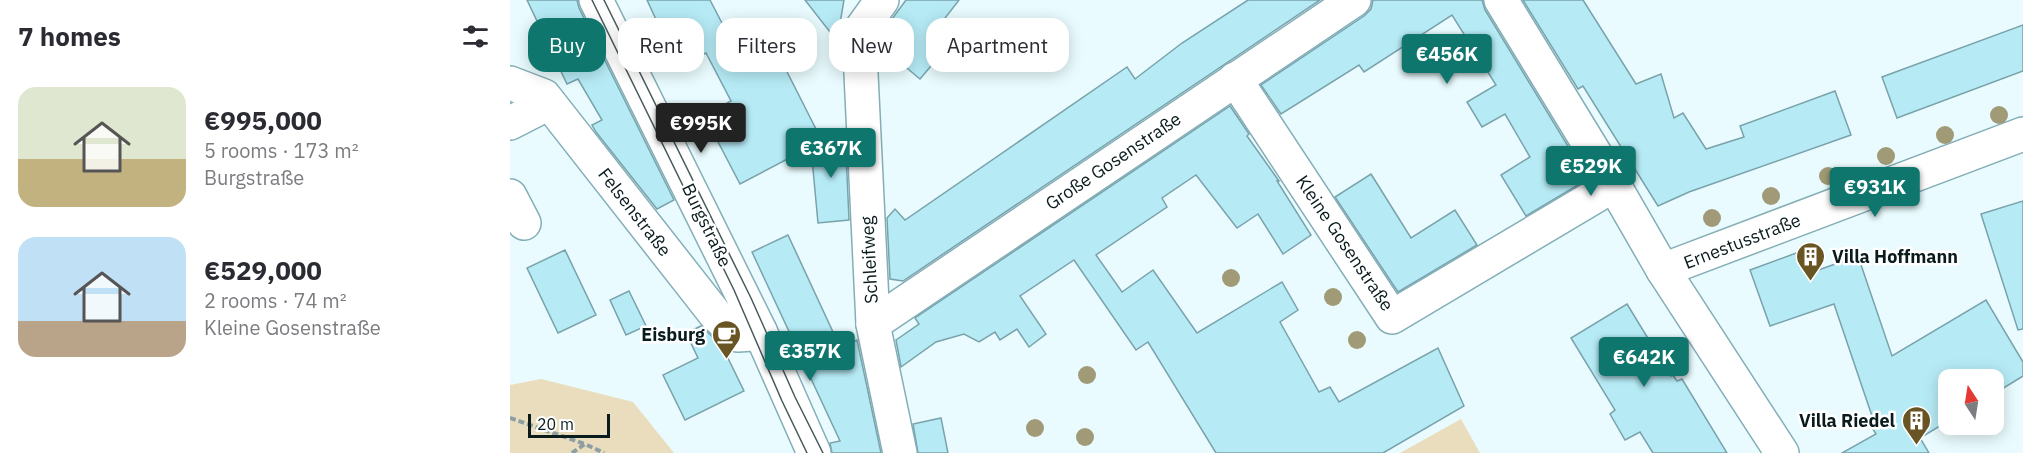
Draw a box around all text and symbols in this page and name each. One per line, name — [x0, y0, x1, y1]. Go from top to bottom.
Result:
chip: Buy — [528, 18, 606, 72]
chip: Rent — [618, 18, 704, 72]
chip: Filters — [716, 18, 817, 72]
chip: New — [829, 18, 914, 72]
chip: Apartment — [926, 18, 1069, 72]
text: 7 homes — [18, 19, 121, 53]
icon: filters — [459, 20, 492, 53]
pin: €456K — [1405, 34, 1489, 85]
text: €456K — [1416, 40, 1478, 67]
text: €995,000 — [204, 103, 322, 137]
pin: €995K — [659, 103, 743, 154]
street label: Große Gosenstraße — [1041, 107, 1185, 215]
text: €995K — [670, 109, 732, 136]
icon: home — [66, 111, 138, 183]
pin: €367K — [789, 128, 873, 179]
text: €367K — [800, 134, 862, 161]
text: 5 rooms · 173 m² — [204, 137, 359, 164]
pin: €529K — [1549, 146, 1633, 197]
text: €529K — [1560, 152, 1622, 179]
street label: Felsenstraße — [593, 163, 677, 261]
text: Burgstraße — [204, 164, 304, 191]
pin: €931K — [1833, 167, 1917, 218]
street label: Kleine Gosenstraße — [1291, 171, 1399, 315]
text: €931K — [1844, 173, 1906, 200]
street label: Burgstraße — [677, 179, 737, 271]
street label: Ernestusstraße — [1680, 208, 1804, 274]
street label: Schleifweg — [855, 215, 883, 305]
building icon: Villa Hoffmann — [1795, 240, 1827, 282]
place label: Villa Hoffmann — [1832, 245, 1958, 268]
text: €529,000 — [204, 253, 322, 287]
icon: home — [66, 261, 138, 333]
text: 2 rooms · 74 m² — [204, 287, 347, 314]
text: Kleine Gosenstraße — [204, 314, 381, 341]
cafe icon: Eisburg — [710, 318, 742, 360]
place label: Eisburg — [641, 323, 705, 346]
pin: €357K — [768, 331, 852, 382]
text: €357K — [779, 337, 841, 364]
pin: €642K — [1602, 337, 1686, 388]
text: €642K — [1613, 343, 1675, 370]
north arrow — [1938, 369, 2004, 435]
map controls — [1938, 369, 2004, 435]
building icon: Villa Riedel — [1900, 404, 1932, 446]
place label: Villa Riedel — [1799, 409, 1896, 432]
scale bar — [528, 411, 610, 438]
text: 20 m — [537, 414, 574, 434]

